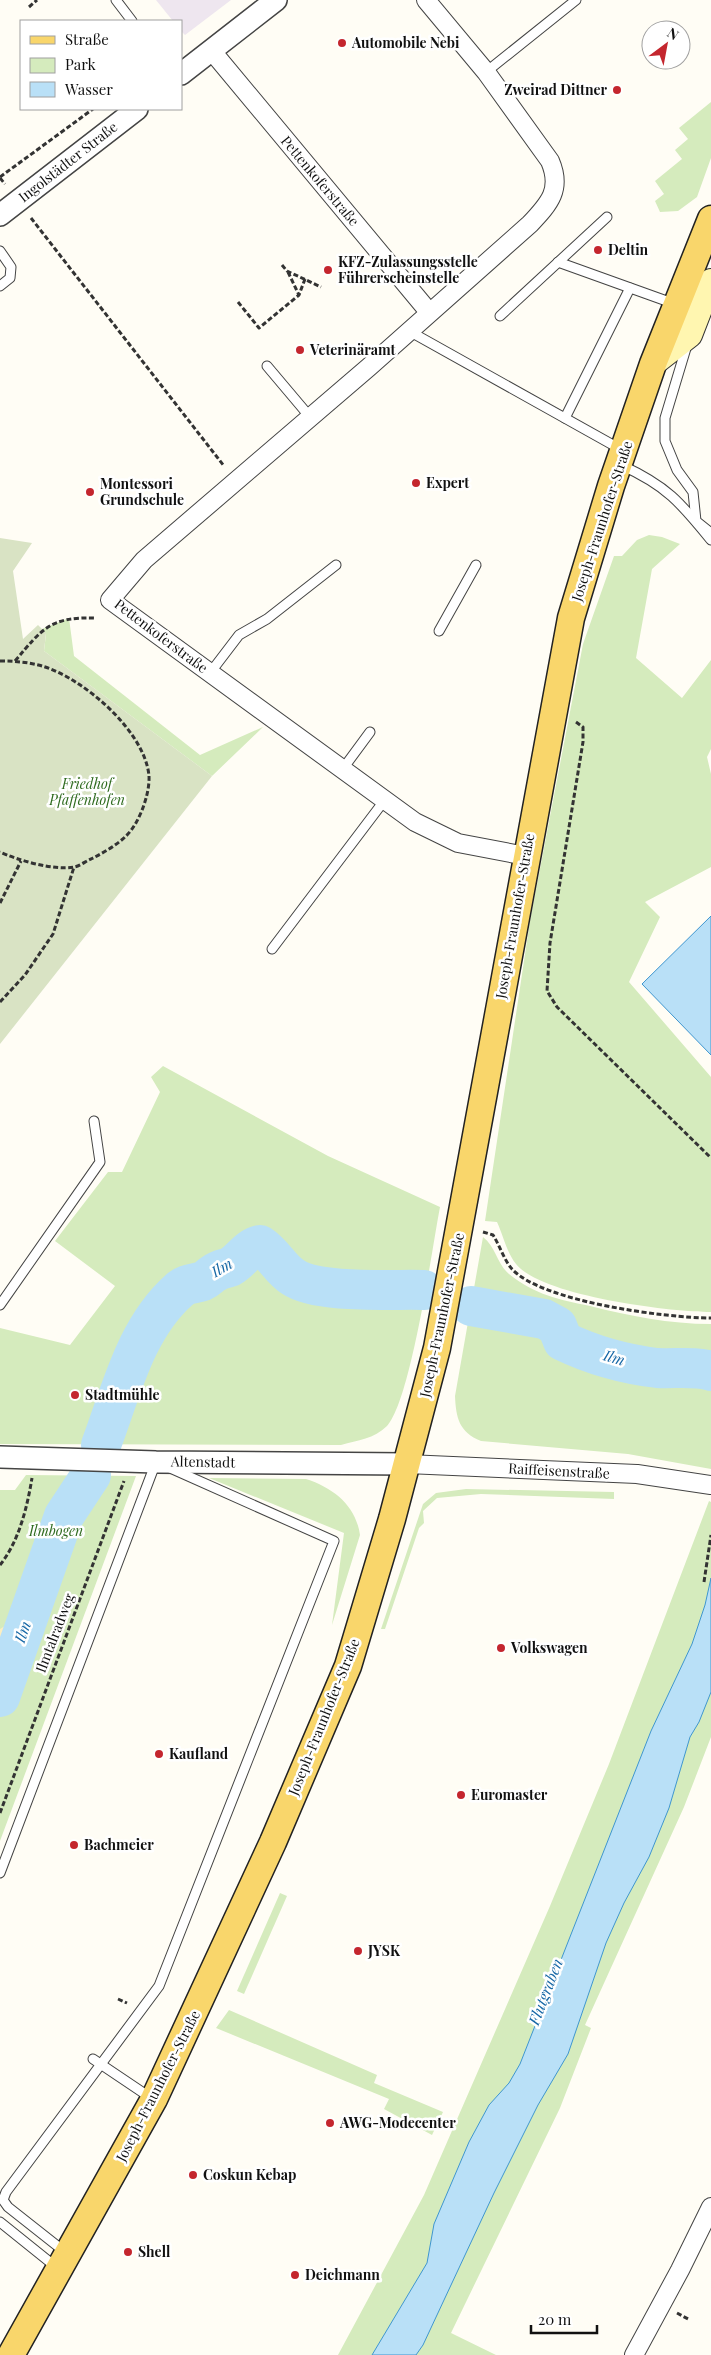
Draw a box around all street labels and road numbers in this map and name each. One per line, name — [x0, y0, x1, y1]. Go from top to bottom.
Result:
street label: Ingolstädter Straße — [14, 117, 121, 206]
street label: Pettenkoferstraße — [277, 132, 364, 230]
street label: Joseph-Fraunhofer-Straße — [566, 438, 636, 604]
street label: Pettenkoferstraße — [111, 594, 212, 677]
street label: Joseph-Fraunhofer-Straße — [490, 832, 538, 1001]
street label: Joseph-Fraunhofer-Straße — [415, 1231, 468, 1400]
street label: Altenstadt — [170, 1451, 236, 1472]
street label: Raiffeisenstraße — [508, 1458, 610, 1483]
street label: Ilmtalradweg — [31, 1590, 79, 1675]
street label: Joseph-Fraunhofer-Straße — [283, 1636, 364, 1799]
street label: Joseph-Fraunhofer-Straße — [111, 2007, 204, 2166]

